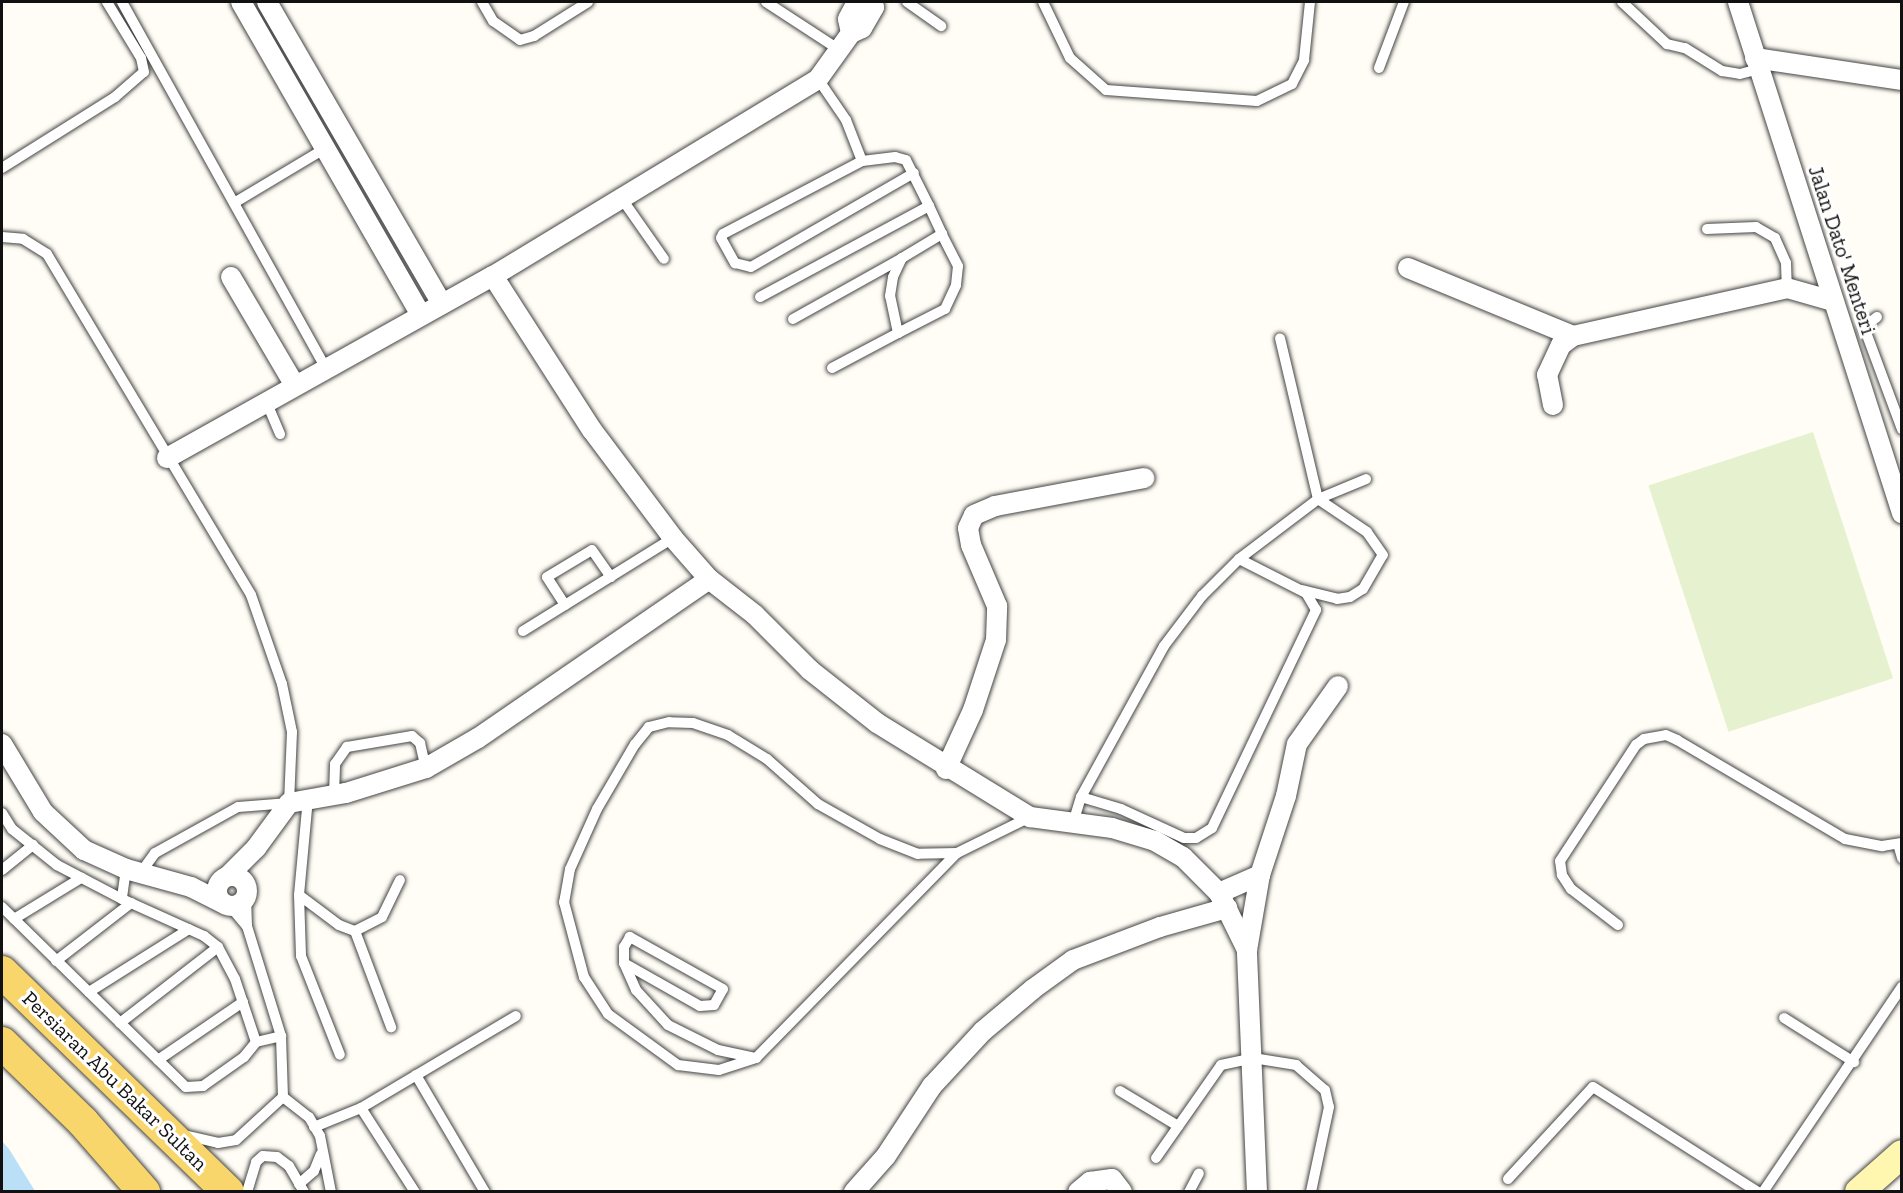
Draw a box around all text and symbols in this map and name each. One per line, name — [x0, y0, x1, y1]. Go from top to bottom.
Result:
street label: Jalan Dato' Menteri — [1803, 162, 1881, 338]
street label: Persiaran Abu Bakar Sultan — [17, 986, 213, 1176]

